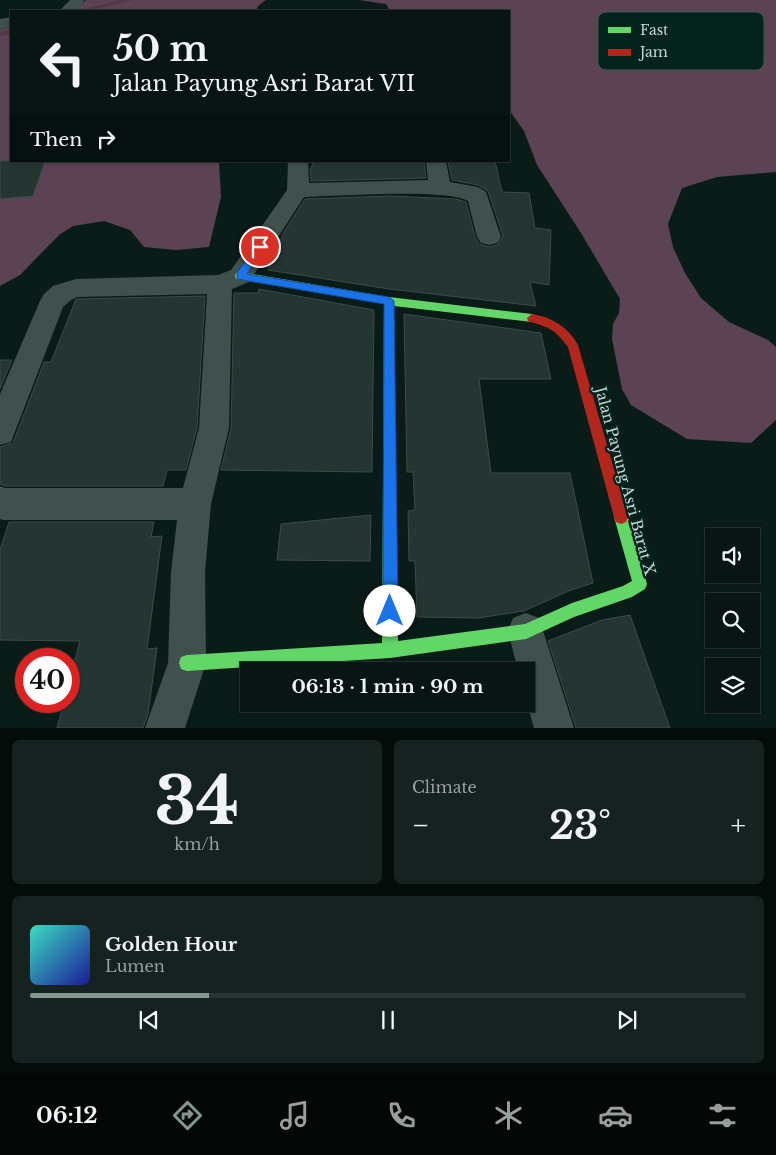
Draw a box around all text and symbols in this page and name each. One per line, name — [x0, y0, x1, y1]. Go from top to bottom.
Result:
legend — [598, 12, 764, 70]
text: Fast — [640, 21, 669, 39]
text: 50 m — [113, 27, 208, 70]
icon: left — [30, 30, 95, 95]
text: Jam — [638, 43, 668, 61]
text: Jalan Payung Asri Barat VII — [113, 70, 415, 97]
icon: right — [92, 125, 120, 153]
text: Then — [30, 128, 82, 151]
pin — [239, 226, 281, 268]
icon: arrive — [246, 233, 274, 261]
street label: Jalan Payung Asri Barat X — [591, 383, 660, 578]
map controls — [705, 528, 760, 713]
button: sound — [705, 528, 760, 583]
position arrow — [363, 584, 415, 636]
button: search — [705, 593, 760, 648]
speed limit sign: 40 — [15, 648, 80, 713]
button: layers — [705, 658, 760, 713]
text: 06:13 · 1 min · 90 m — [291, 675, 484, 698]
text: 34 — [155, 761, 239, 842]
text: Climate — [412, 777, 477, 797]
text: 23° — [549, 802, 611, 849]
text: − — [412, 808, 430, 843]
text: + — [731, 808, 746, 843]
text: km/h — [174, 834, 220, 854]
text: Golden Hour — [105, 933, 237, 956]
text: Lumen — [105, 956, 165, 976]
icon: previous — [135, 1006, 163, 1034]
icon: pause — [374, 1006, 402, 1034]
icon: next — [613, 1006, 641, 1034]
icon: directions — [170, 1098, 205, 1133]
icon: music — [277, 1098, 312, 1133]
icon: phone — [384, 1098, 419, 1133]
icon: climate — [491, 1098, 526, 1133]
icon: car — [598, 1098, 633, 1133]
icon: filters — [705, 1098, 740, 1133]
text: 06:12 — [36, 1102, 98, 1129]

